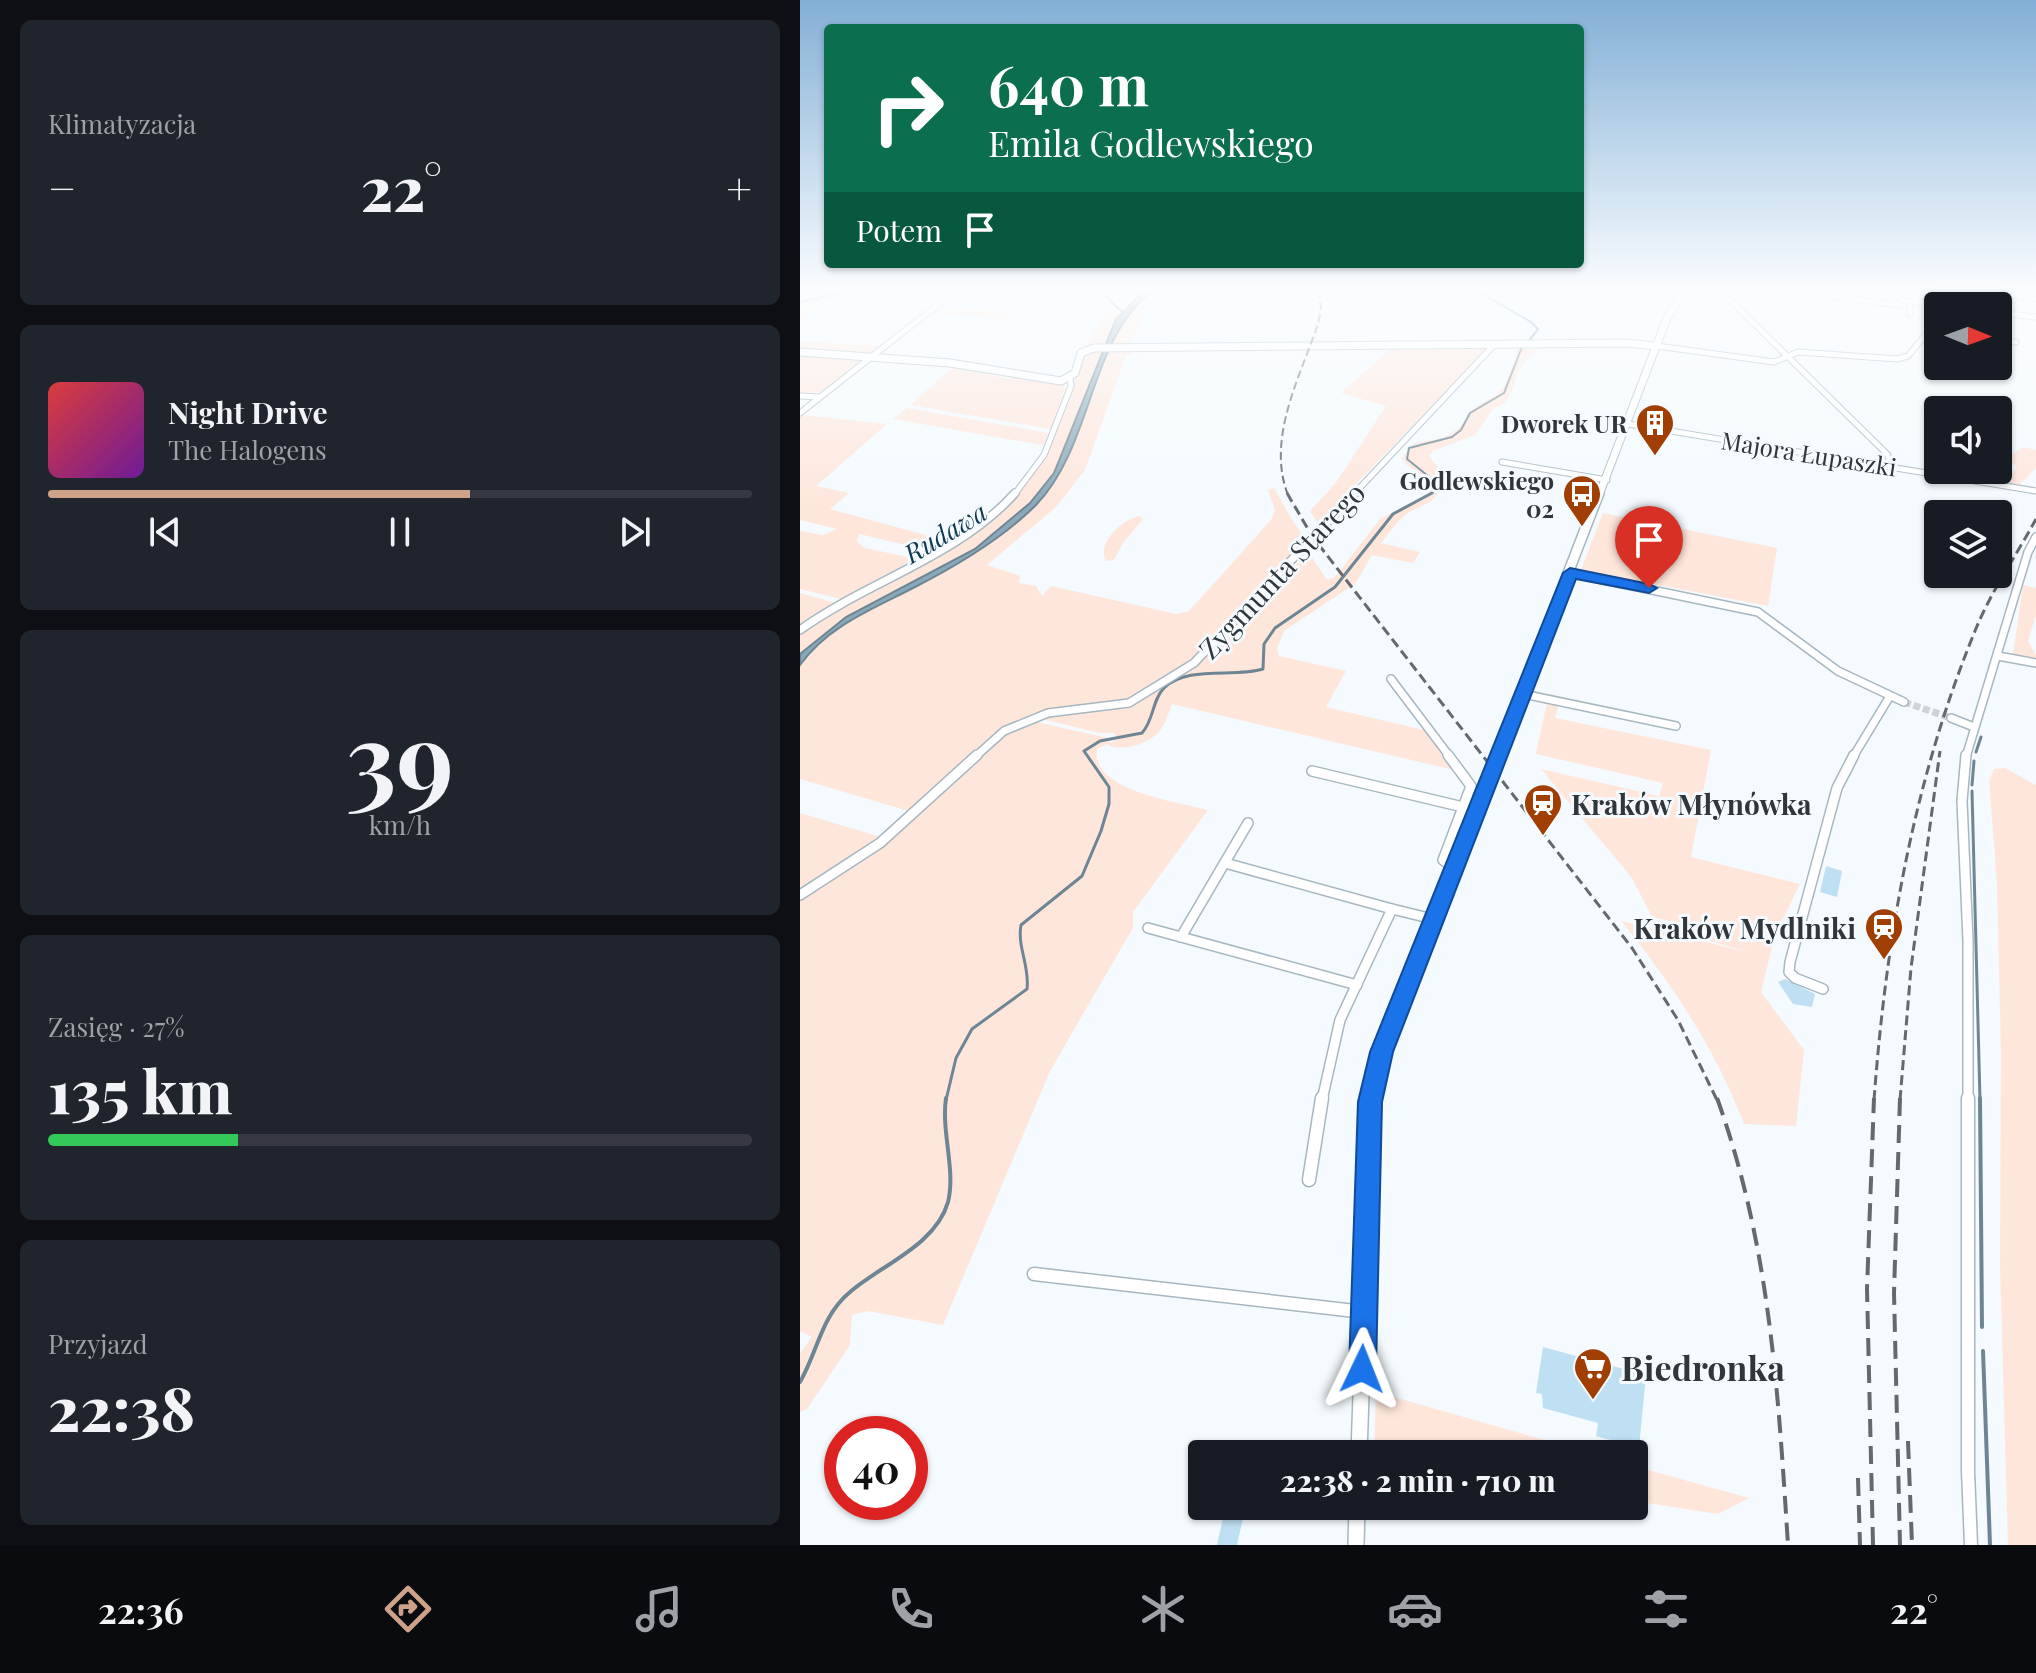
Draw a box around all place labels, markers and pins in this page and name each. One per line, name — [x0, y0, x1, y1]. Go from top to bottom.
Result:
building icon: Dworek UR — [1634, 402, 1676, 457]
place label: Dworek UR — [1501, 407, 1628, 439]
place label: Godlewskiego 02 — [1400, 464, 1554, 524]
bus stop icon: Godlewskiego 02 — [1561, 473, 1603, 528]
pin — [1615, 506, 1683, 588]
station icon: Kraków Młynówka — [1522, 782, 1564, 837]
place label: Kraków Młynówka — [1571, 785, 1812, 822]
station icon: Kraków Mydlniki — [1863, 906, 1905, 961]
place label: Kraków Mydlniki — [1633, 909, 1856, 946]
place label: Biedronka — [1621, 1344, 1785, 1390]
supermarket icon: Biedronka — [1572, 1346, 1614, 1401]

